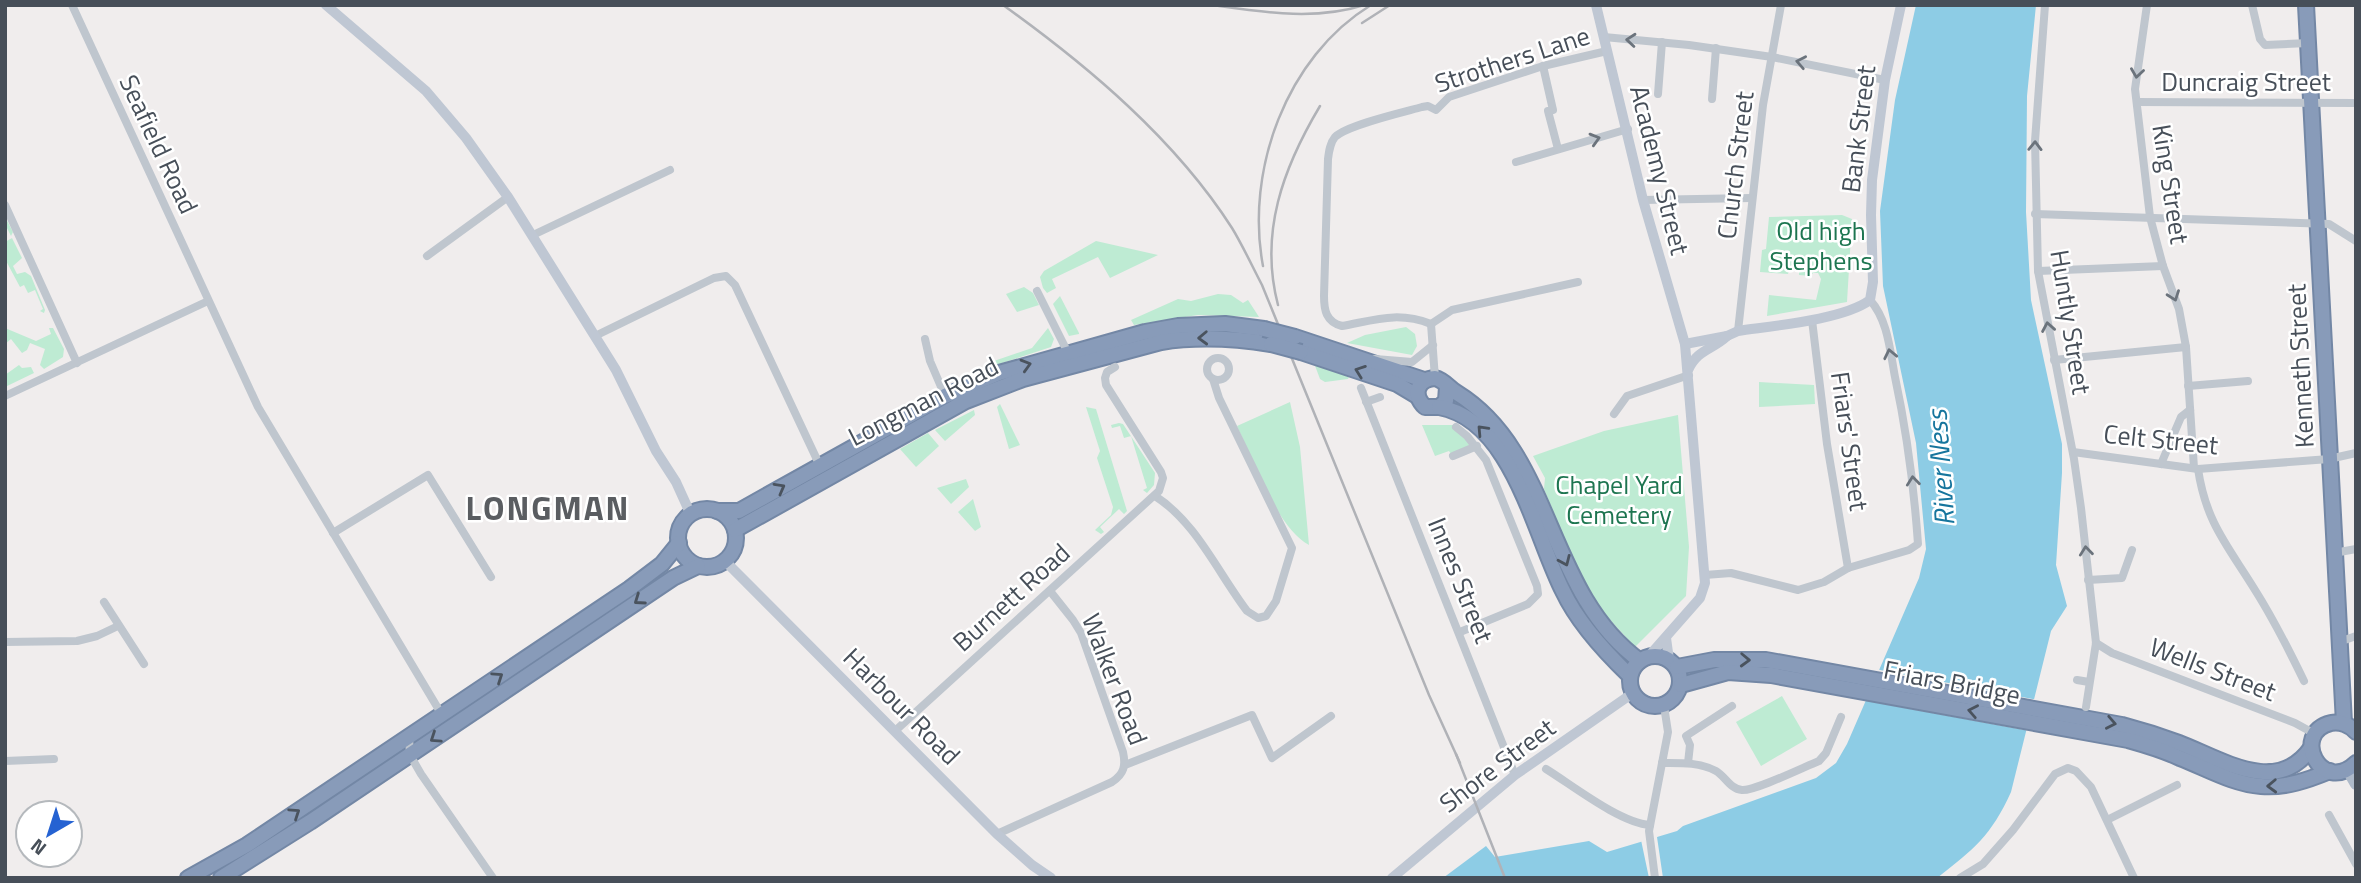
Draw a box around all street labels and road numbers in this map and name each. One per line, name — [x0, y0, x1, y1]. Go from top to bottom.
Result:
street label: Strothers Lane — [1429, 16, 1595, 102]
street label: Duncraig Street — [2161, 62, 2331, 101]
street label: Bank Street — [1831, 63, 1885, 195]
street label: Seafield Road — [110, 68, 208, 220]
street label: Academy Street — [1620, 81, 1700, 259]
street label: Church Street — [1707, 89, 1763, 241]
street label: King Street — [2142, 121, 2200, 247]
street label: Huntly Street — [2040, 247, 2102, 397]
street label: Kenneth Street — [2276, 283, 2324, 449]
street label: Longman Road — [841, 346, 1005, 456]
street label: Friars' Street — [1821, 369, 1879, 513]
street label: Celt Street — [2102, 414, 2220, 464]
street label: Innes Street — [1418, 511, 1504, 649]
street label: Burnett Road — [944, 534, 1078, 660]
street label: Walker Road — [1072, 608, 1158, 750]
street label: Wells Street — [2144, 627, 2282, 711]
street label: Harbour Road — [835, 639, 969, 773]
street label: Friars Bridge — [1880, 650, 2024, 714]
street label: Shore Street — [1431, 708, 1563, 822]

